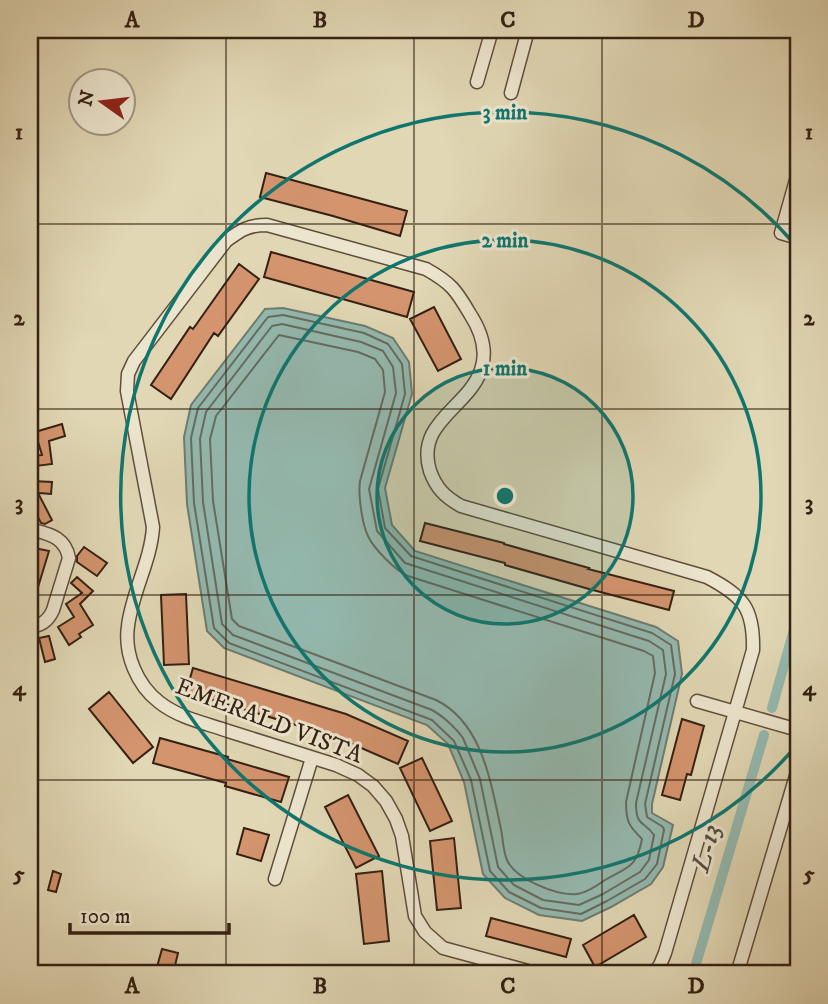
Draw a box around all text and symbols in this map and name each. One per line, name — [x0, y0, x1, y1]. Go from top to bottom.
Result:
text: A — [124, 6, 141, 35]
text: B — [313, 6, 327, 35]
text: C — [500, 6, 516, 35]
text: D — [687, 6, 705, 35]
north arrow — [66, 66, 136, 136]
text: N — [74, 88, 100, 109]
text: 3 min — [483, 100, 528, 126]
text: 1 — [15, 118, 23, 147]
text: 1 — [805, 118, 813, 147]
text: 2 min — [482, 228, 530, 254]
text: 2 — [13, 304, 25, 333]
text: 2 — [803, 304, 815, 333]
text: 1 min — [483, 356, 528, 382]
centre of rings — [493, 484, 517, 508]
text: 3 — [15, 489, 23, 518]
text: 3 — [805, 489, 813, 518]
street label: EMERALD VISTA — [171, 672, 367, 771]
text: 4 — [12, 674, 27, 703]
text: 4 — [802, 674, 817, 703]
water label: L-13 — [684, 820, 729, 878]
text: 5 — [12, 860, 25, 889]
text: 5 — [802, 860, 815, 889]
scale bar — [70, 892, 229, 936]
text: 100 m — [80, 904, 131, 930]
text: A — [124, 972, 141, 1001]
text: B — [313, 972, 327, 1001]
text: C — [500, 972, 516, 1001]
text: D — [687, 972, 705, 1001]

